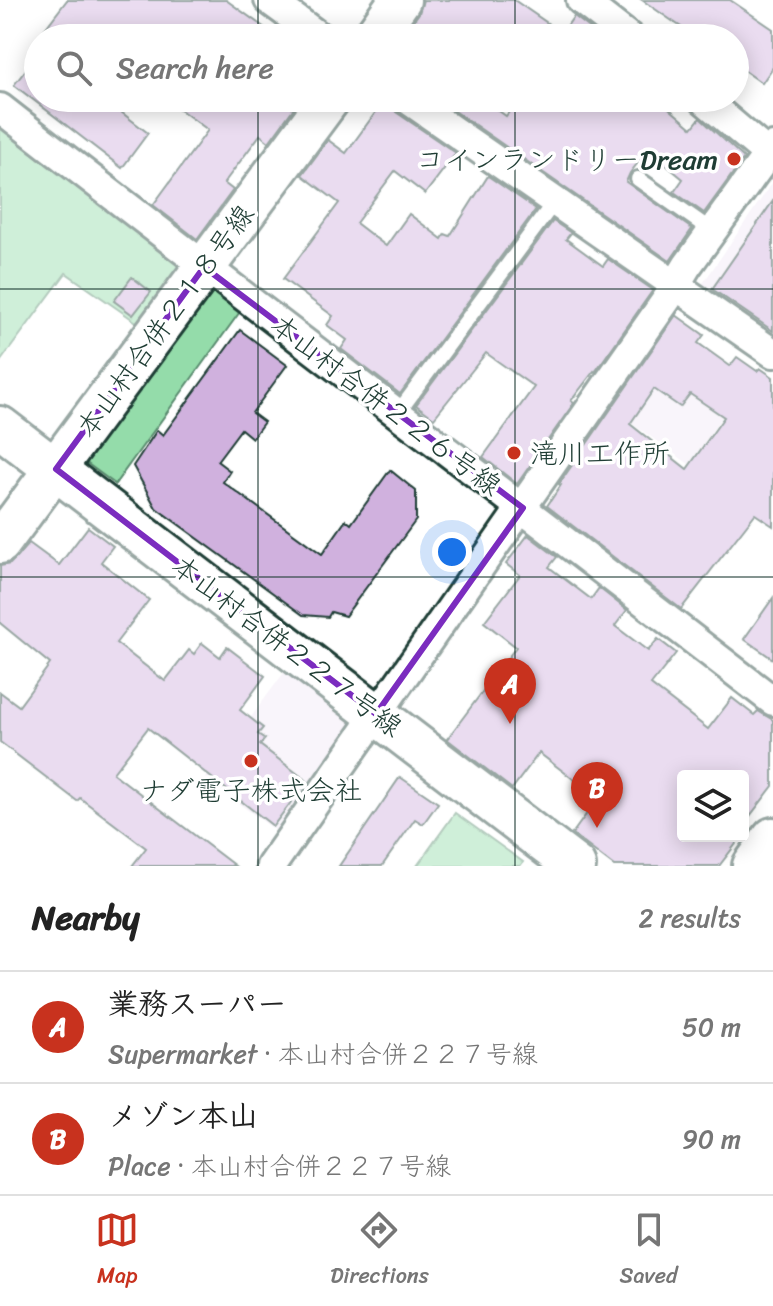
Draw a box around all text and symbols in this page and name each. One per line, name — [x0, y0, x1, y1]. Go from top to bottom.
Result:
search box — [24, 24, 749, 112]
text: Search here — [116, 41, 274, 95]
icon: search — [52, 46, 96, 90]
place label: コインランドリーDream — [416, 135, 718, 184]
marker: コインランドリーDream — [725, 150, 743, 168]
street label: 本山村合併２１８号線 — [63, 193, 267, 449]
street label: 本山村合併２２６号線 — [259, 301, 513, 509]
place label: 滝川工作所 — [530, 429, 670, 478]
marker: 滝川工作所 — [505, 444, 523, 462]
your location — [432, 532, 472, 572]
street label: 本山村合併２２７号線 — [160, 542, 414, 750]
pin: A — [484, 658, 536, 724]
marker: ナダ電子株式会社 — [242, 752, 260, 770]
pin: B — [571, 762, 623, 828]
place label: ナダ電子株式会社 — [140, 766, 362, 815]
map controls — [677, 770, 749, 842]
button: layers — [677, 770, 749, 842]
text: Nearby — [32, 888, 140, 948]
text: 2 results — [639, 895, 741, 941]
text: 業務スーパー — [108, 977, 287, 1031]
text: A — [49, 1004, 67, 1050]
text: 50 m — [682, 1004, 741, 1050]
text: Supermarket · 本山村合併２２７号線 — [108, 1031, 538, 1077]
text: メゾン本山 — [108, 1089, 258, 1143]
text: B — [50, 1116, 66, 1162]
text: 90 m — [682, 1116, 741, 1162]
text: Place · 本山村合併２２７号線 — [108, 1143, 451, 1189]
tab: Map — [95, 1208, 139, 1295]
tab: Directions — [330, 1208, 429, 1295]
tab: Saved — [620, 1208, 678, 1295]

